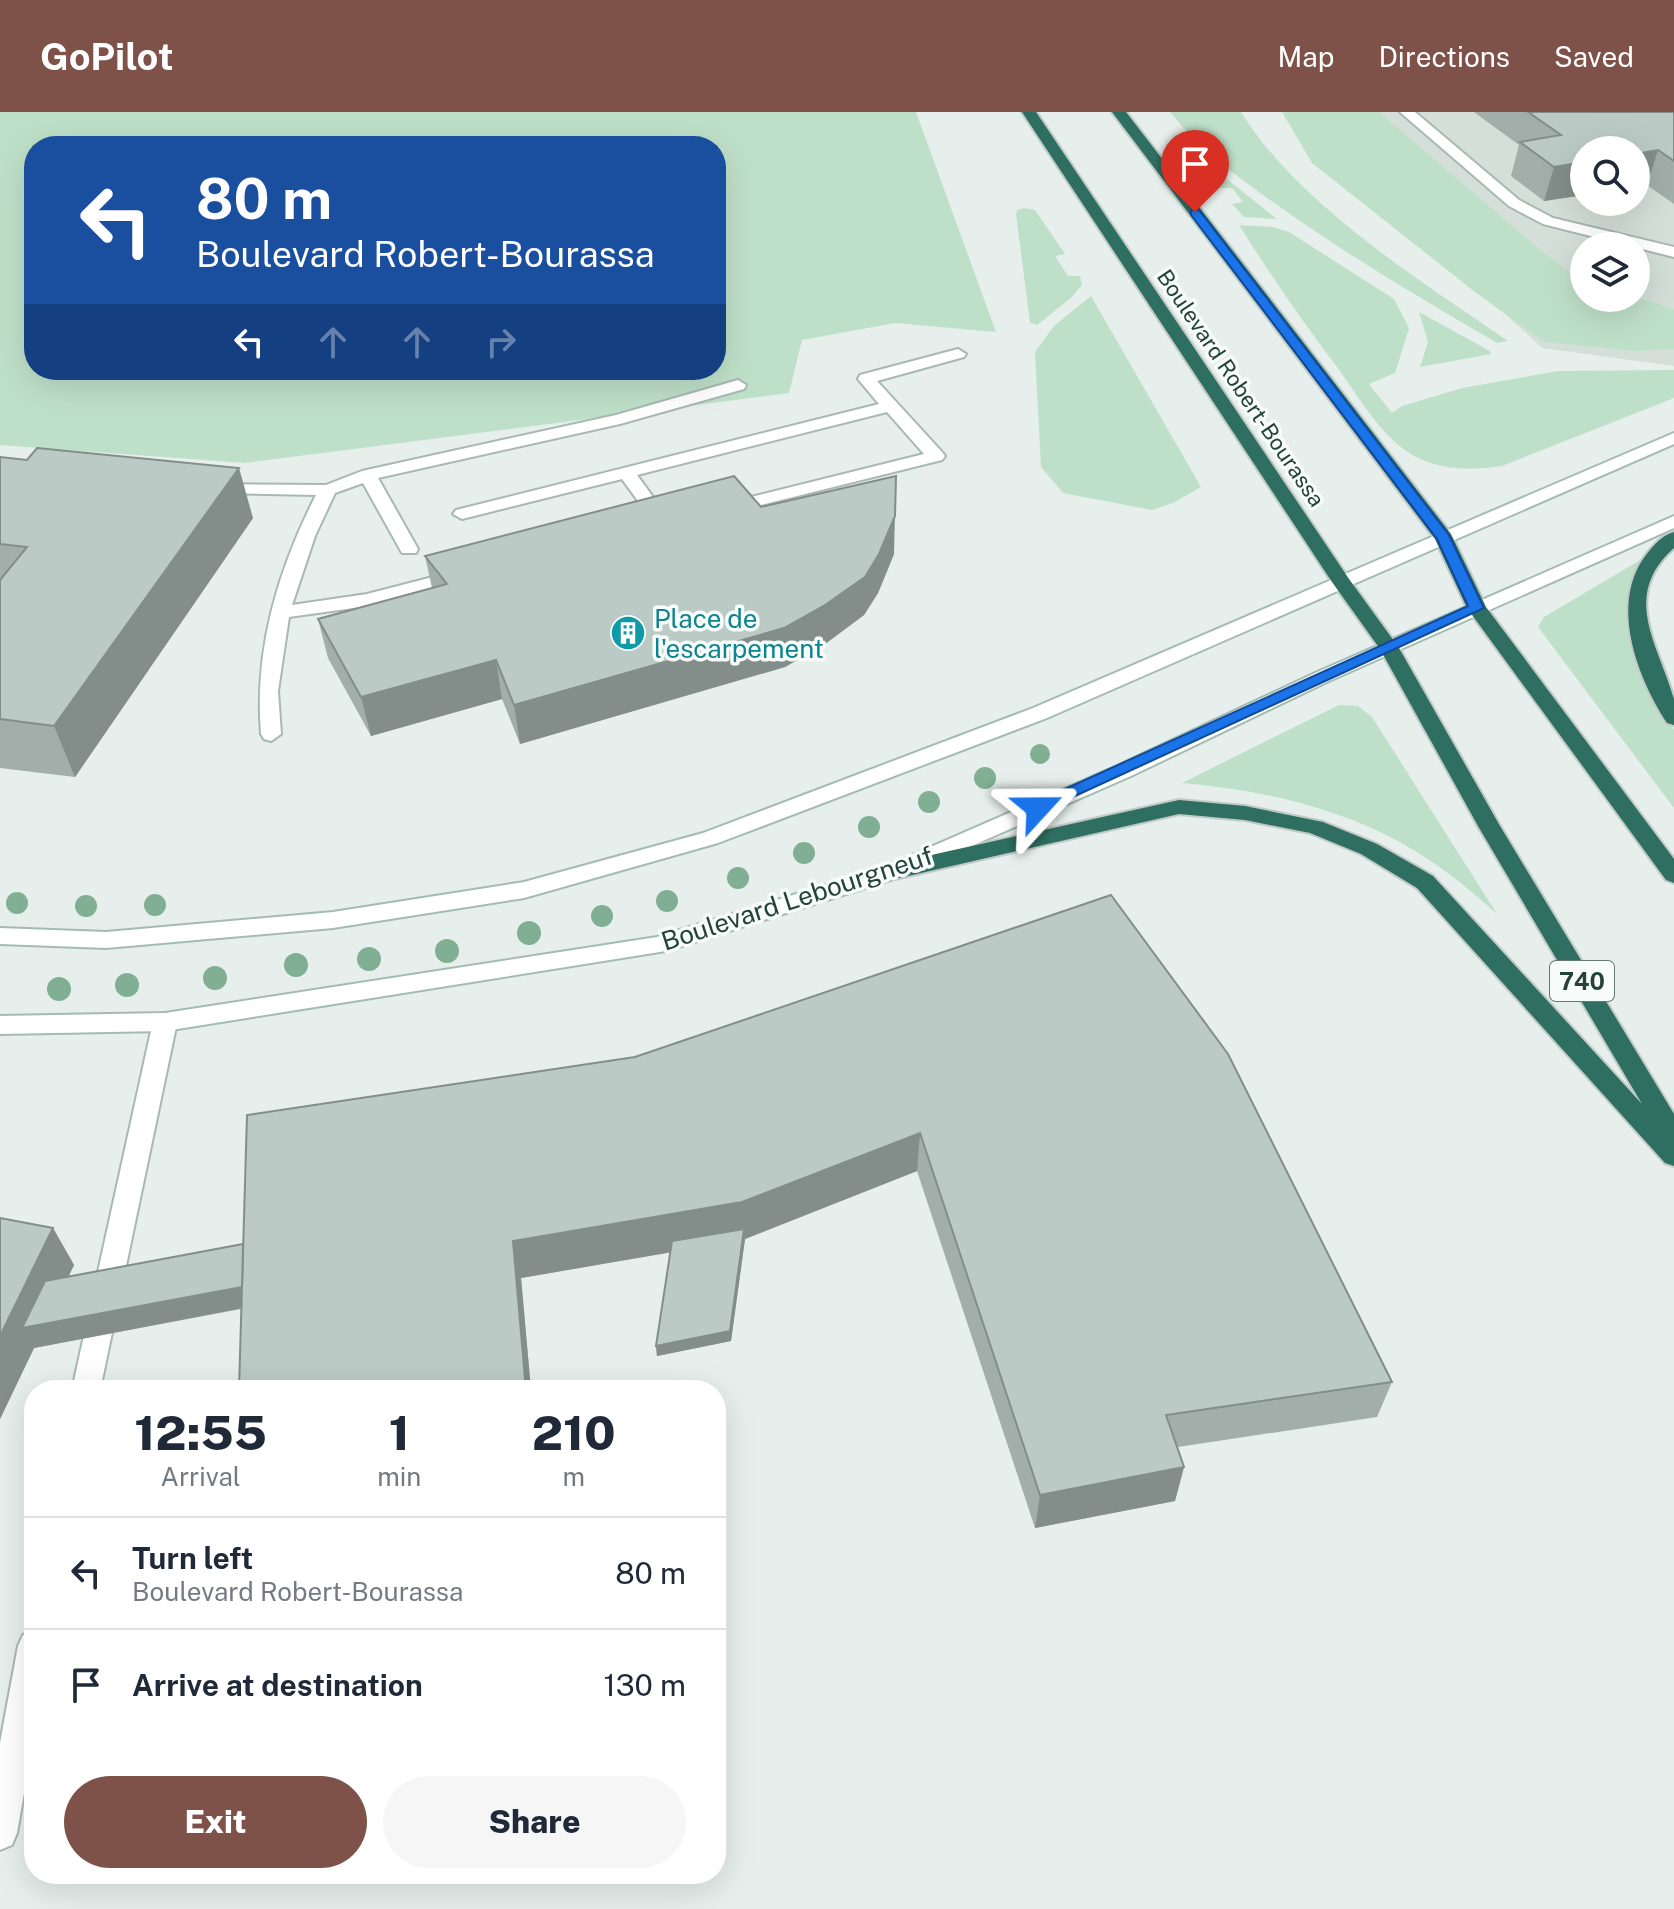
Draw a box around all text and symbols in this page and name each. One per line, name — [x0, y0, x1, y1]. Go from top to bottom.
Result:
text: GoPilot — [40, 34, 174, 79]
text: Map — [1278, 40, 1334, 73]
text: Directions — [1378, 40, 1510, 73]
text: Saved — [1554, 40, 1634, 73]
pin — [1161, 130, 1229, 212]
map controls — [1570, 136, 1650, 312]
button: search — [1570, 136, 1650, 216]
icon: arrive — [1173, 142, 1217, 186]
text: 80 m — [196, 166, 332, 232]
icon: left — [64, 168, 168, 272]
button: layers — [1570, 232, 1650, 312]
text: Boulevard Robert-Bourassa — [196, 233, 655, 275]
street label: Boulevard Robert-Bourassa — [1152, 265, 1330, 511]
icon: left — [227, 320, 271, 364]
icon: ahead — [311, 320, 355, 364]
icon: ahead — [395, 320, 439, 364]
icon: right — [479, 320, 523, 364]
place label: Place de l'escarpement — [654, 603, 824, 664]
building icon: Place de l'escarpement — [609, 614, 647, 652]
position arrow — [996, 766, 1080, 850]
street label: Boulevard Lebourgneuf — [657, 839, 937, 957]
road number: 740 — [1550, 961, 1614, 1001]
text: 12:55 — [134, 1404, 267, 1461]
text: 1 — [389, 1404, 410, 1461]
text: 210 — [532, 1404, 616, 1461]
text: Arrival — [160, 1461, 241, 1492]
text: min — [377, 1461, 421, 1492]
text: m — [562, 1461, 585, 1492]
text: Turn left — [132, 1540, 253, 1576]
icon: left — [64, 1551, 108, 1595]
text: 80 m — [615, 1555, 686, 1591]
text: Boulevard Robert-Bourassa — [132, 1576, 463, 1607]
icon: arrive — [64, 1663, 108, 1707]
text: Arrive at destination — [132, 1667, 423, 1703]
text: 130 m — [603, 1667, 686, 1703]
button: Exit — [64, 1776, 367, 1868]
button: Share — [383, 1776, 686, 1868]

